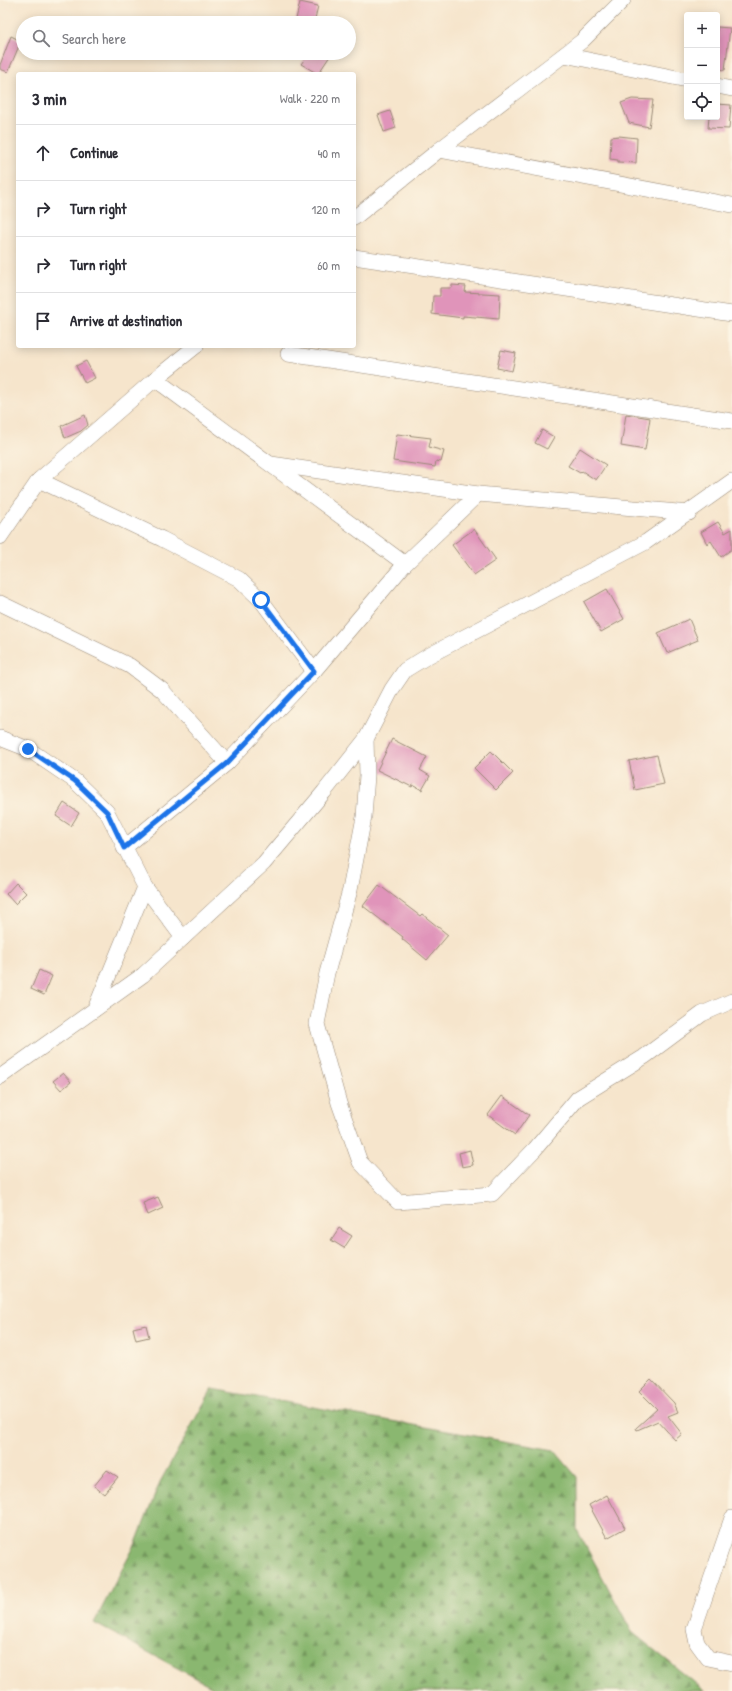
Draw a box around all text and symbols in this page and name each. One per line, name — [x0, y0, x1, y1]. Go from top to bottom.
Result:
map controls — [684, 12, 720, 120]
button: + — [684, 12, 720, 48]
search box — [16, 16, 356, 60]
icon: search — [30, 27, 52, 49]
text: Search here — [62, 28, 126, 49]
button: − — [684, 48, 720, 84]
button: locate — [684, 84, 720, 120]
text: 3 min — [32, 87, 67, 110]
text: Walk · 220 m — [280, 89, 340, 107]
icon: ahead — [32, 142, 54, 164]
text: Continue — [70, 142, 118, 163]
text: 40 m — [317, 144, 340, 162]
icon: right — [32, 198, 54, 220]
text: Turn right — [70, 198, 126, 219]
text: 120 m — [312, 200, 340, 218]
icon: right — [32, 254, 54, 276]
text: Turn right — [70, 254, 126, 275]
text: 60 m — [317, 256, 340, 274]
icon: arrive — [32, 310, 54, 332]
text: Arrive at destination — [70, 310, 182, 331]
route start — [252, 591, 270, 609]
route end — [19, 740, 37, 758]

